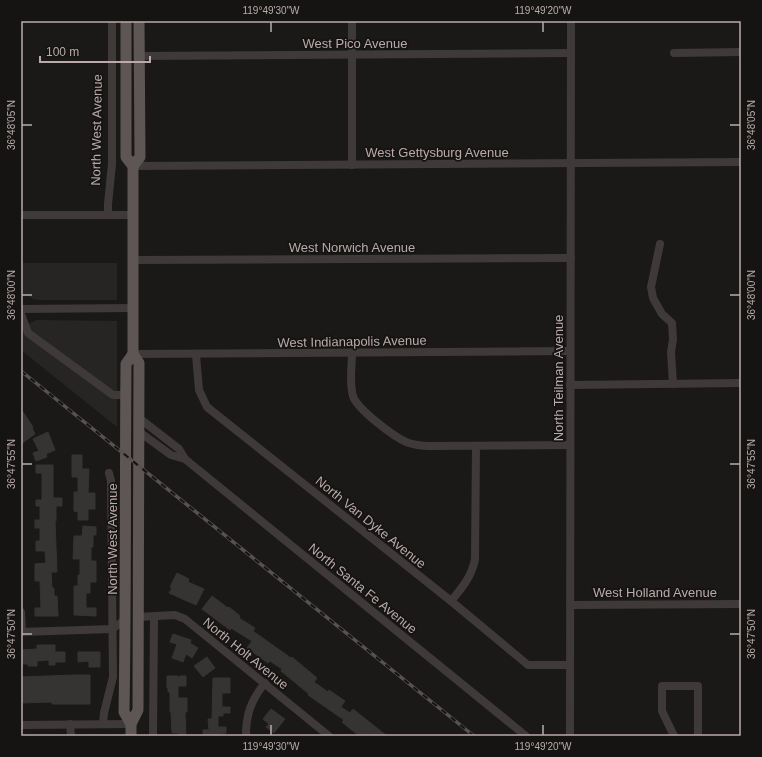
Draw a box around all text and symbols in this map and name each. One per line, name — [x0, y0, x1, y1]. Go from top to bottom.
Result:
text: 119°49'30"W — [242, 5, 300, 16]
text: 119°49'20"W — [514, 5, 572, 16]
street label: West Pico Avenue — [302, 36, 408, 51]
scale bar — [40, 38, 150, 64]
text: 100 m — [46, 45, 79, 59]
street label: North West Avenue — [88, 74, 105, 186]
text: 36°48'05"N — [6, 100, 17, 150]
text: 36°48'05"N — [746, 100, 757, 150]
street label: West Gettysburg Avenue — [365, 145, 509, 160]
street label: West Norwich Avenue — [289, 240, 415, 255]
text: 36°48'00"N — [6, 270, 17, 320]
text: 36°48'00"N — [746, 270, 757, 320]
street label: North Teilman Avenue — [551, 315, 566, 441]
street label: West Indianapolis Avenue — [277, 333, 427, 350]
text: 36°47'55"N — [6, 439, 17, 489]
text: 36°47'55"N — [746, 439, 757, 489]
street label: North Van Dyke Avenue — [313, 473, 429, 572]
street label: North West Avenue — [105, 483, 120, 595]
street label: North Santa Fe Avenue — [306, 540, 420, 637]
street label: West Holland Avenue — [593, 585, 717, 600]
text: 36°47'50"N — [6, 609, 17, 659]
text: 36°47'50"N — [746, 609, 757, 659]
street label: North Holt Avenue — [200, 614, 291, 692]
text: 119°49'30"W — [242, 741, 300, 752]
text: 119°49'20"W — [514, 741, 572, 752]

